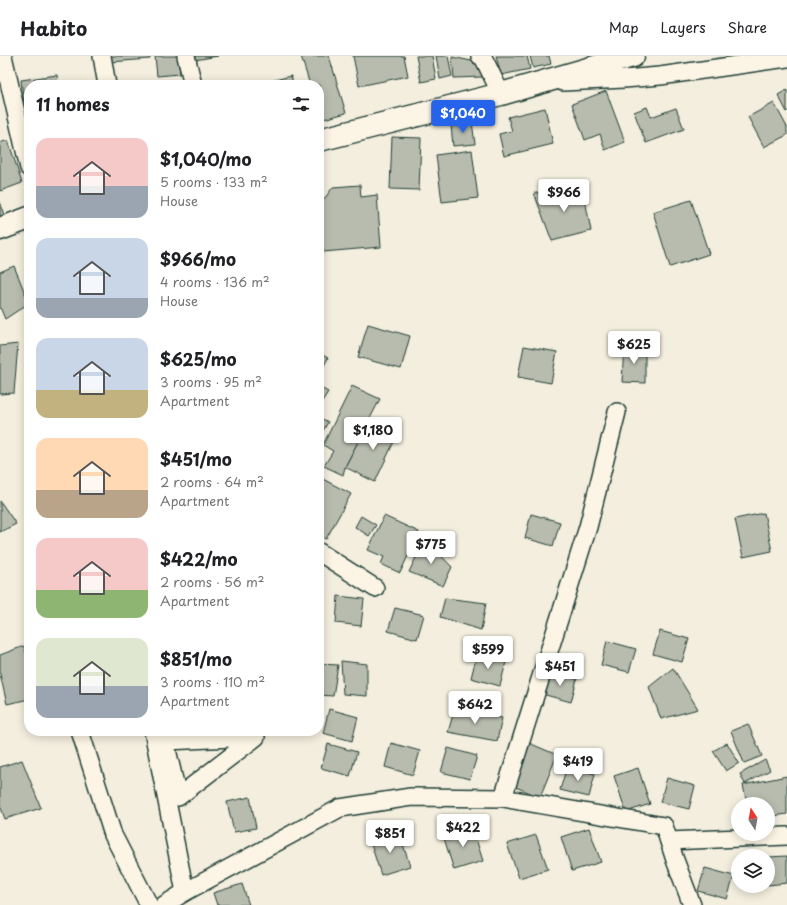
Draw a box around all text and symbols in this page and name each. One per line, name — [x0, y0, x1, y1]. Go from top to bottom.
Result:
text: Habito — [20, 14, 87, 42]
text: Map — [609, 17, 639, 38]
text: Layers — [661, 17, 706, 38]
text: Share — [728, 17, 767, 38]
text: 11 homes — [36, 91, 110, 117]
icon: filters — [290, 93, 312, 115]
pin: $1,040 — [430, 100, 496, 134]
text: $1,040 — [440, 103, 486, 122]
text: $1,040/mo — [160, 146, 252, 172]
icon: home — [68, 154, 116, 202]
text: 5 rooms · 133 m² — [160, 172, 268, 191]
pin: $966 — [540, 179, 588, 213]
text: $966 — [547, 182, 581, 201]
text: House — [160, 191, 198, 210]
text: $966/mo — [160, 246, 236, 272]
icon: home — [68, 254, 116, 302]
text: 4 rooms · 136 m² — [160, 272, 270, 291]
text: House — [160, 291, 198, 310]
pin: $625 — [610, 331, 658, 365]
text: $625 — [617, 334, 651, 353]
text: $625/mo — [160, 346, 237, 372]
icon: home — [68, 354, 116, 402]
text: 3 rooms · 95 m² — [160, 372, 262, 391]
text: Apartment — [160, 391, 229, 410]
pin: $1,180 — [340, 417, 406, 451]
text: $1,180 — [353, 420, 393, 439]
text: $451/mo — [160, 446, 232, 472]
icon: home — [68, 454, 116, 502]
text: 2 rooms · 64 m² — [160, 472, 264, 491]
text: Apartment — [160, 491, 229, 510]
pin: $775 — [407, 531, 455, 565]
text: $775 — [415, 534, 447, 553]
text: $422/mo — [160, 546, 237, 572]
icon: home — [68, 554, 116, 602]
text: 2 rooms · 56 m² — [160, 572, 264, 591]
text: Apartment — [160, 591, 229, 610]
pin: $599 — [464, 636, 512, 670]
text: $599 — [472, 639, 504, 658]
text: $851/mo — [160, 646, 232, 672]
pin: $451 — [536, 653, 584, 687]
icon: home — [68, 654, 116, 702]
text: $451 — [545, 656, 575, 675]
text: 3 rooms · 110 m² — [160, 672, 265, 691]
text: Apartment — [160, 691, 229, 710]
pin: $642 — [451, 691, 499, 725]
text: $642 — [457, 694, 493, 713]
pin: $419 — [554, 748, 602, 782]
text: $419 — [563, 751, 593, 770]
north arrow — [731, 797, 775, 841]
map controls — [731, 797, 775, 893]
pin: $422 — [439, 814, 487, 848]
text: $422 — [446, 817, 480, 836]
pin: $851 — [366, 820, 414, 854]
text: $851 — [375, 823, 405, 842]
button: layers — [731, 849, 775, 893]

